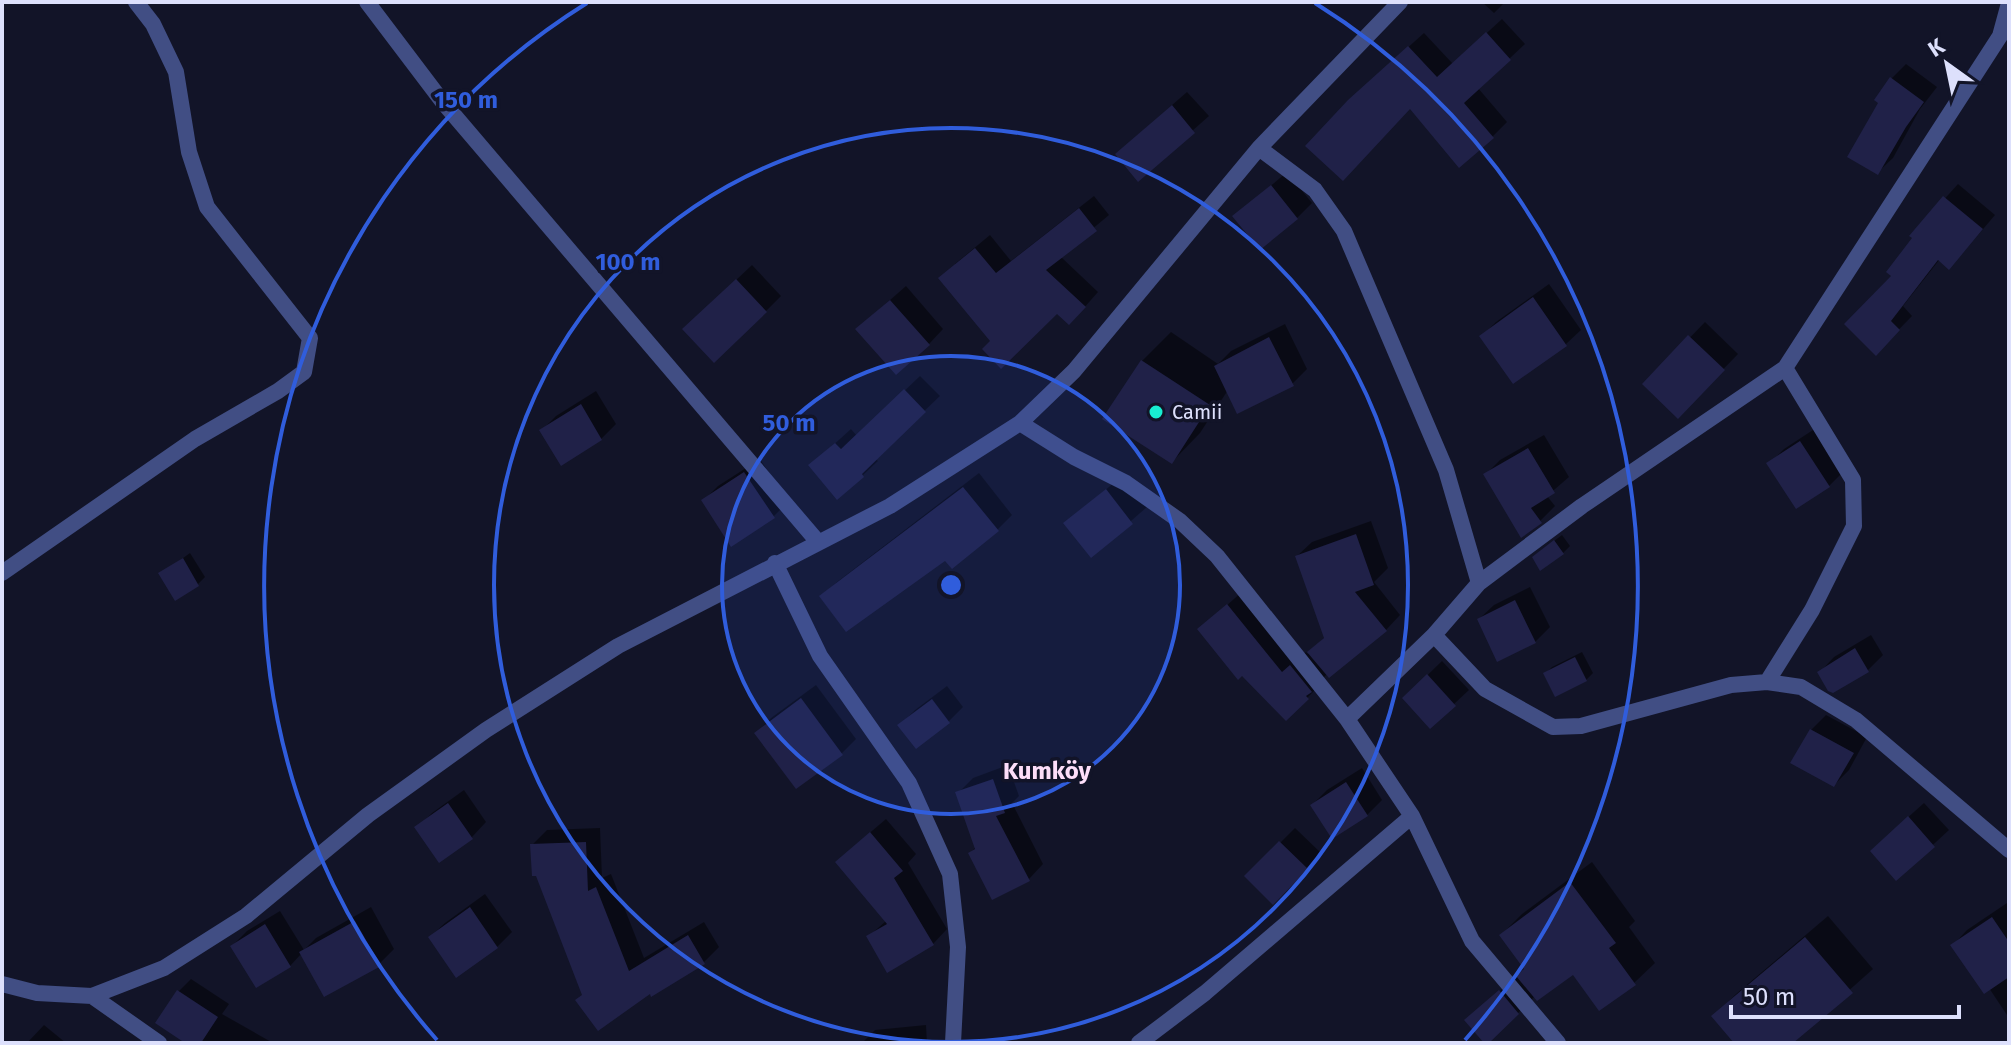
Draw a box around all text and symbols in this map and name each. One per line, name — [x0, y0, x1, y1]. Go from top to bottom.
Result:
north arrow — [1907, 24, 1987, 104]
text: K — [1923, 32, 1950, 63]
text: 150 m — [434, 86, 498, 114]
text: 100 m — [595, 248, 661, 276]
place label: Camii — [1172, 400, 1222, 424]
marker: Camii — [1147, 403, 1165, 421]
text: 50 m — [763, 409, 815, 437]
centre of rings — [937, 571, 965, 599]
district label: Kumköy — [1003, 757, 1092, 785]
scale bar — [1731, 969, 1959, 1019]
text: 50 m — [1743, 983, 1795, 1011]

